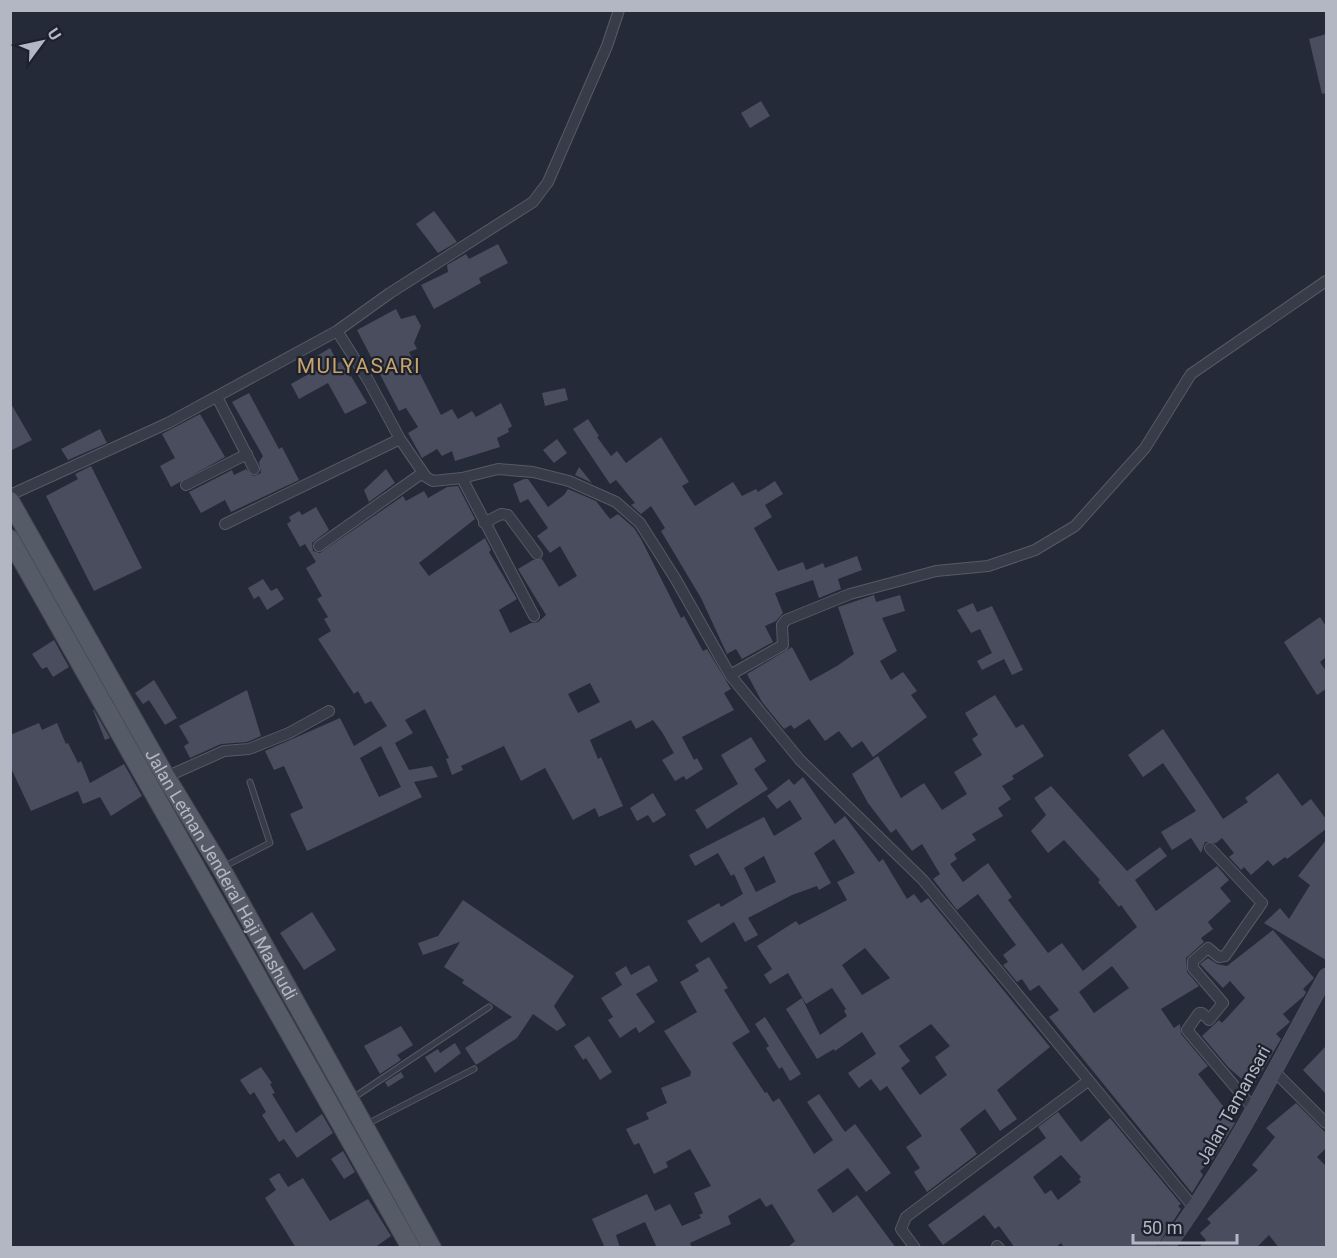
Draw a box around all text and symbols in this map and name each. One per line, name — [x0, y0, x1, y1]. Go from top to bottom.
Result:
north arrow — [12, 12, 72, 72]
text: U — [43, 25, 65, 44]
district label: MULYASARI — [297, 354, 421, 378]
street label: Jalan Letnan Jenderal Haji Mashudi — [142, 745, 302, 1003]
street label: Jalan Tamansari — [1192, 1042, 1274, 1168]
scale bar — [1133, 1207, 1236, 1245]
text: 50 m — [1142, 1217, 1182, 1238]

